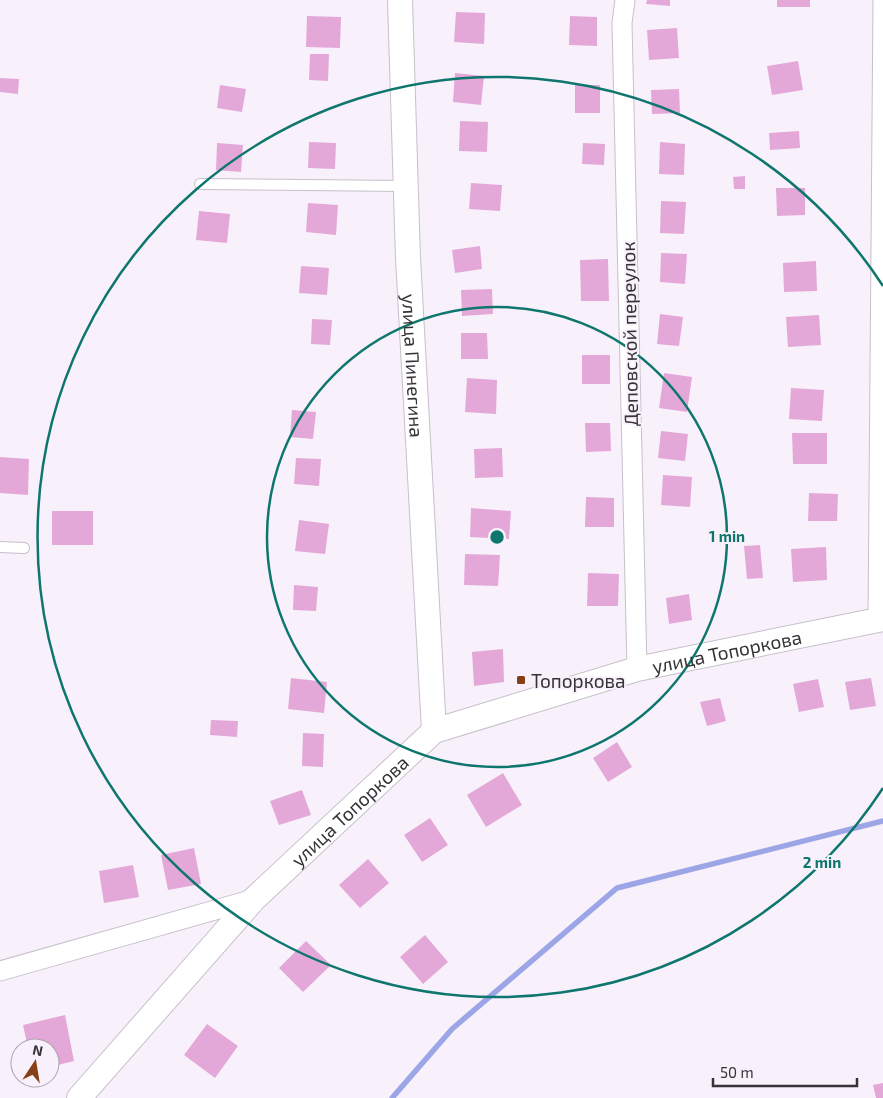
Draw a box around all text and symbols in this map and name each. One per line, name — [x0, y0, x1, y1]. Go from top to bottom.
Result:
street label: Деповской переулок — [616, 241, 643, 427]
street label: улица Пинегина — [397, 293, 429, 438]
text: 1 min — [709, 527, 745, 545]
centre of rings — [488, 528, 506, 546]
street label: улица Топоркова — [650, 624, 803, 678]
place label: Топоркова — [531, 669, 626, 692]
marker: Топоркова — [515, 674, 527, 686]
street label: улица Топоркова — [286, 750, 412, 871]
text: 2 min — [803, 853, 841, 871]
north arrow — [10, 1038, 60, 1088]
text: N — [31, 1040, 45, 1059]
scale bar — [713, 1056, 857, 1088]
text: 50 m — [720, 1063, 754, 1081]

